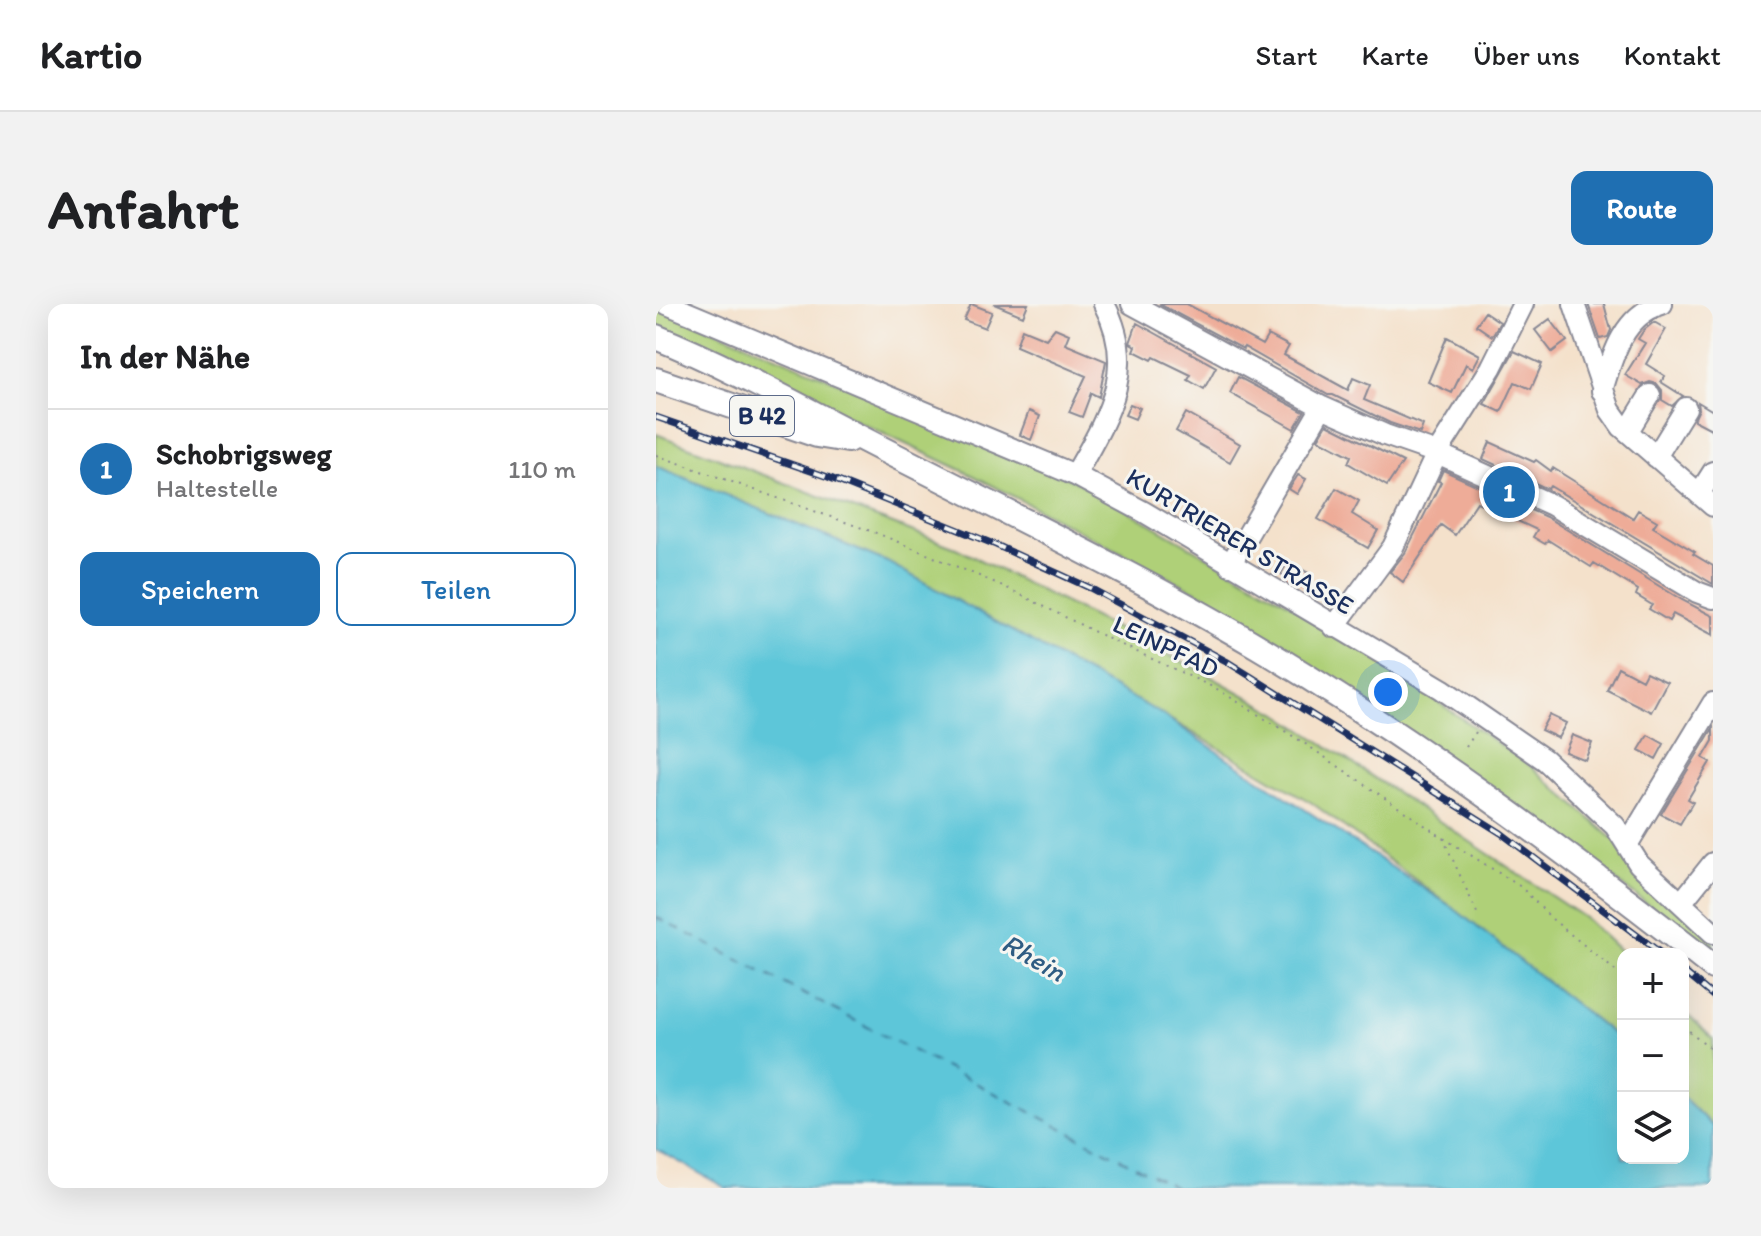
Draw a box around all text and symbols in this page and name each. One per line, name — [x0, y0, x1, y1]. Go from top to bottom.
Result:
text: Kartio — [40, 32, 142, 78]
text: Start — [1256, 38, 1318, 72]
text: Karte — [1362, 38, 1429, 72]
text: Über uns — [1473, 38, 1580, 72]
text: Kontakt — [1624, 38, 1721, 72]
button: Route — [1571, 171, 1713, 245]
text: Anfahrt — [48, 175, 239, 242]
text: In der Nähe — [80, 336, 250, 377]
road number: B 42 — [730, 396, 794, 436]
text: Schobrigsweg — [156, 435, 332, 472]
text: 1 — [100, 453, 112, 485]
text: 110 m — [508, 453, 576, 485]
street label: KURTRIERER STRASSE — [1121, 461, 1359, 621]
pin: 1 — [1483, 462, 1535, 522]
text: Haltestelle — [156, 472, 278, 504]
button: Speichern — [80, 552, 320, 626]
button: Teilen — [336, 552, 576, 626]
street label: LEINPFAD — [1108, 608, 1224, 684]
your location — [1368, 672, 1408, 712]
water label: Rhein — [996, 925, 1072, 989]
map controls — [1617, 948, 1689, 1164]
button: + — [1617, 948, 1689, 1020]
button: − — [1617, 1020, 1689, 1092]
button: layers — [1617, 1092, 1689, 1164]

